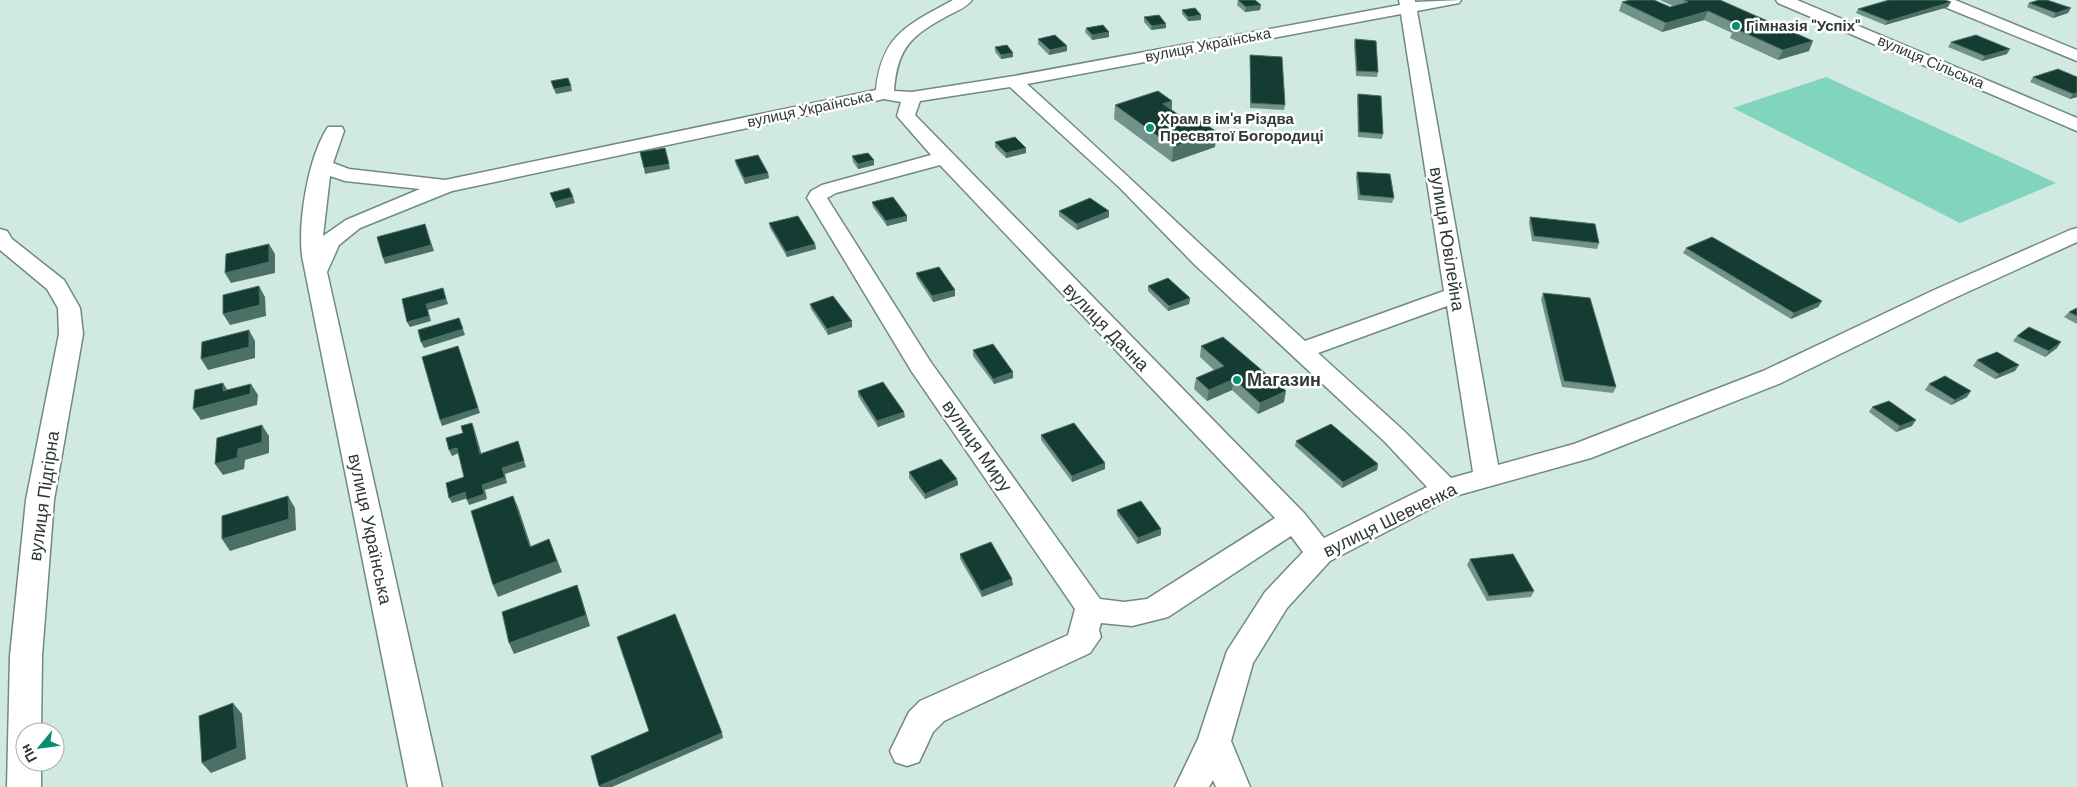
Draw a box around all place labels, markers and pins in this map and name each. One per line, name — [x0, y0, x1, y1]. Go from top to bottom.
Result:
place label: Гімназія "Успіх" — [1746, 16, 1861, 36]
marker: Гімназія "Успіх" — [1730, 20, 1742, 32]
place label: Храм в ім'я Різдва Пресвятої Богородиці — [1160, 109, 1324, 146]
marker: Храм в ім'я Різдва Пресвятої Богородиці — [1144, 122, 1156, 134]
place label: Магазин — [1247, 368, 1321, 392]
marker: Магазин — [1231, 374, 1243, 386]

